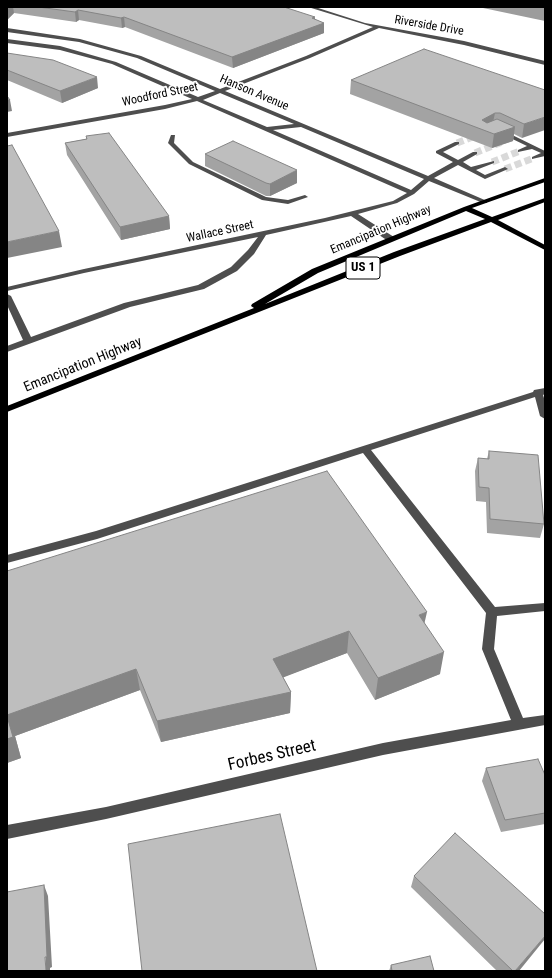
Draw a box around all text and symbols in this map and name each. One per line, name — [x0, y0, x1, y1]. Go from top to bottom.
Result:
street label: Riverside Drive — [393, 13, 465, 39]
street label: Hanson Avenue — [217, 72, 291, 114]
street label: Woodford Street — [121, 80, 199, 110]
street label: Emancipation Highway — [329, 202, 433, 258]
street label: Wallace Street — [185, 218, 255, 246]
road number: US 1 — [346, 257, 380, 279]
street label: Emancipation Highway — [22, 334, 144, 396]
street label: Forbes Street — [226, 736, 318, 776]

